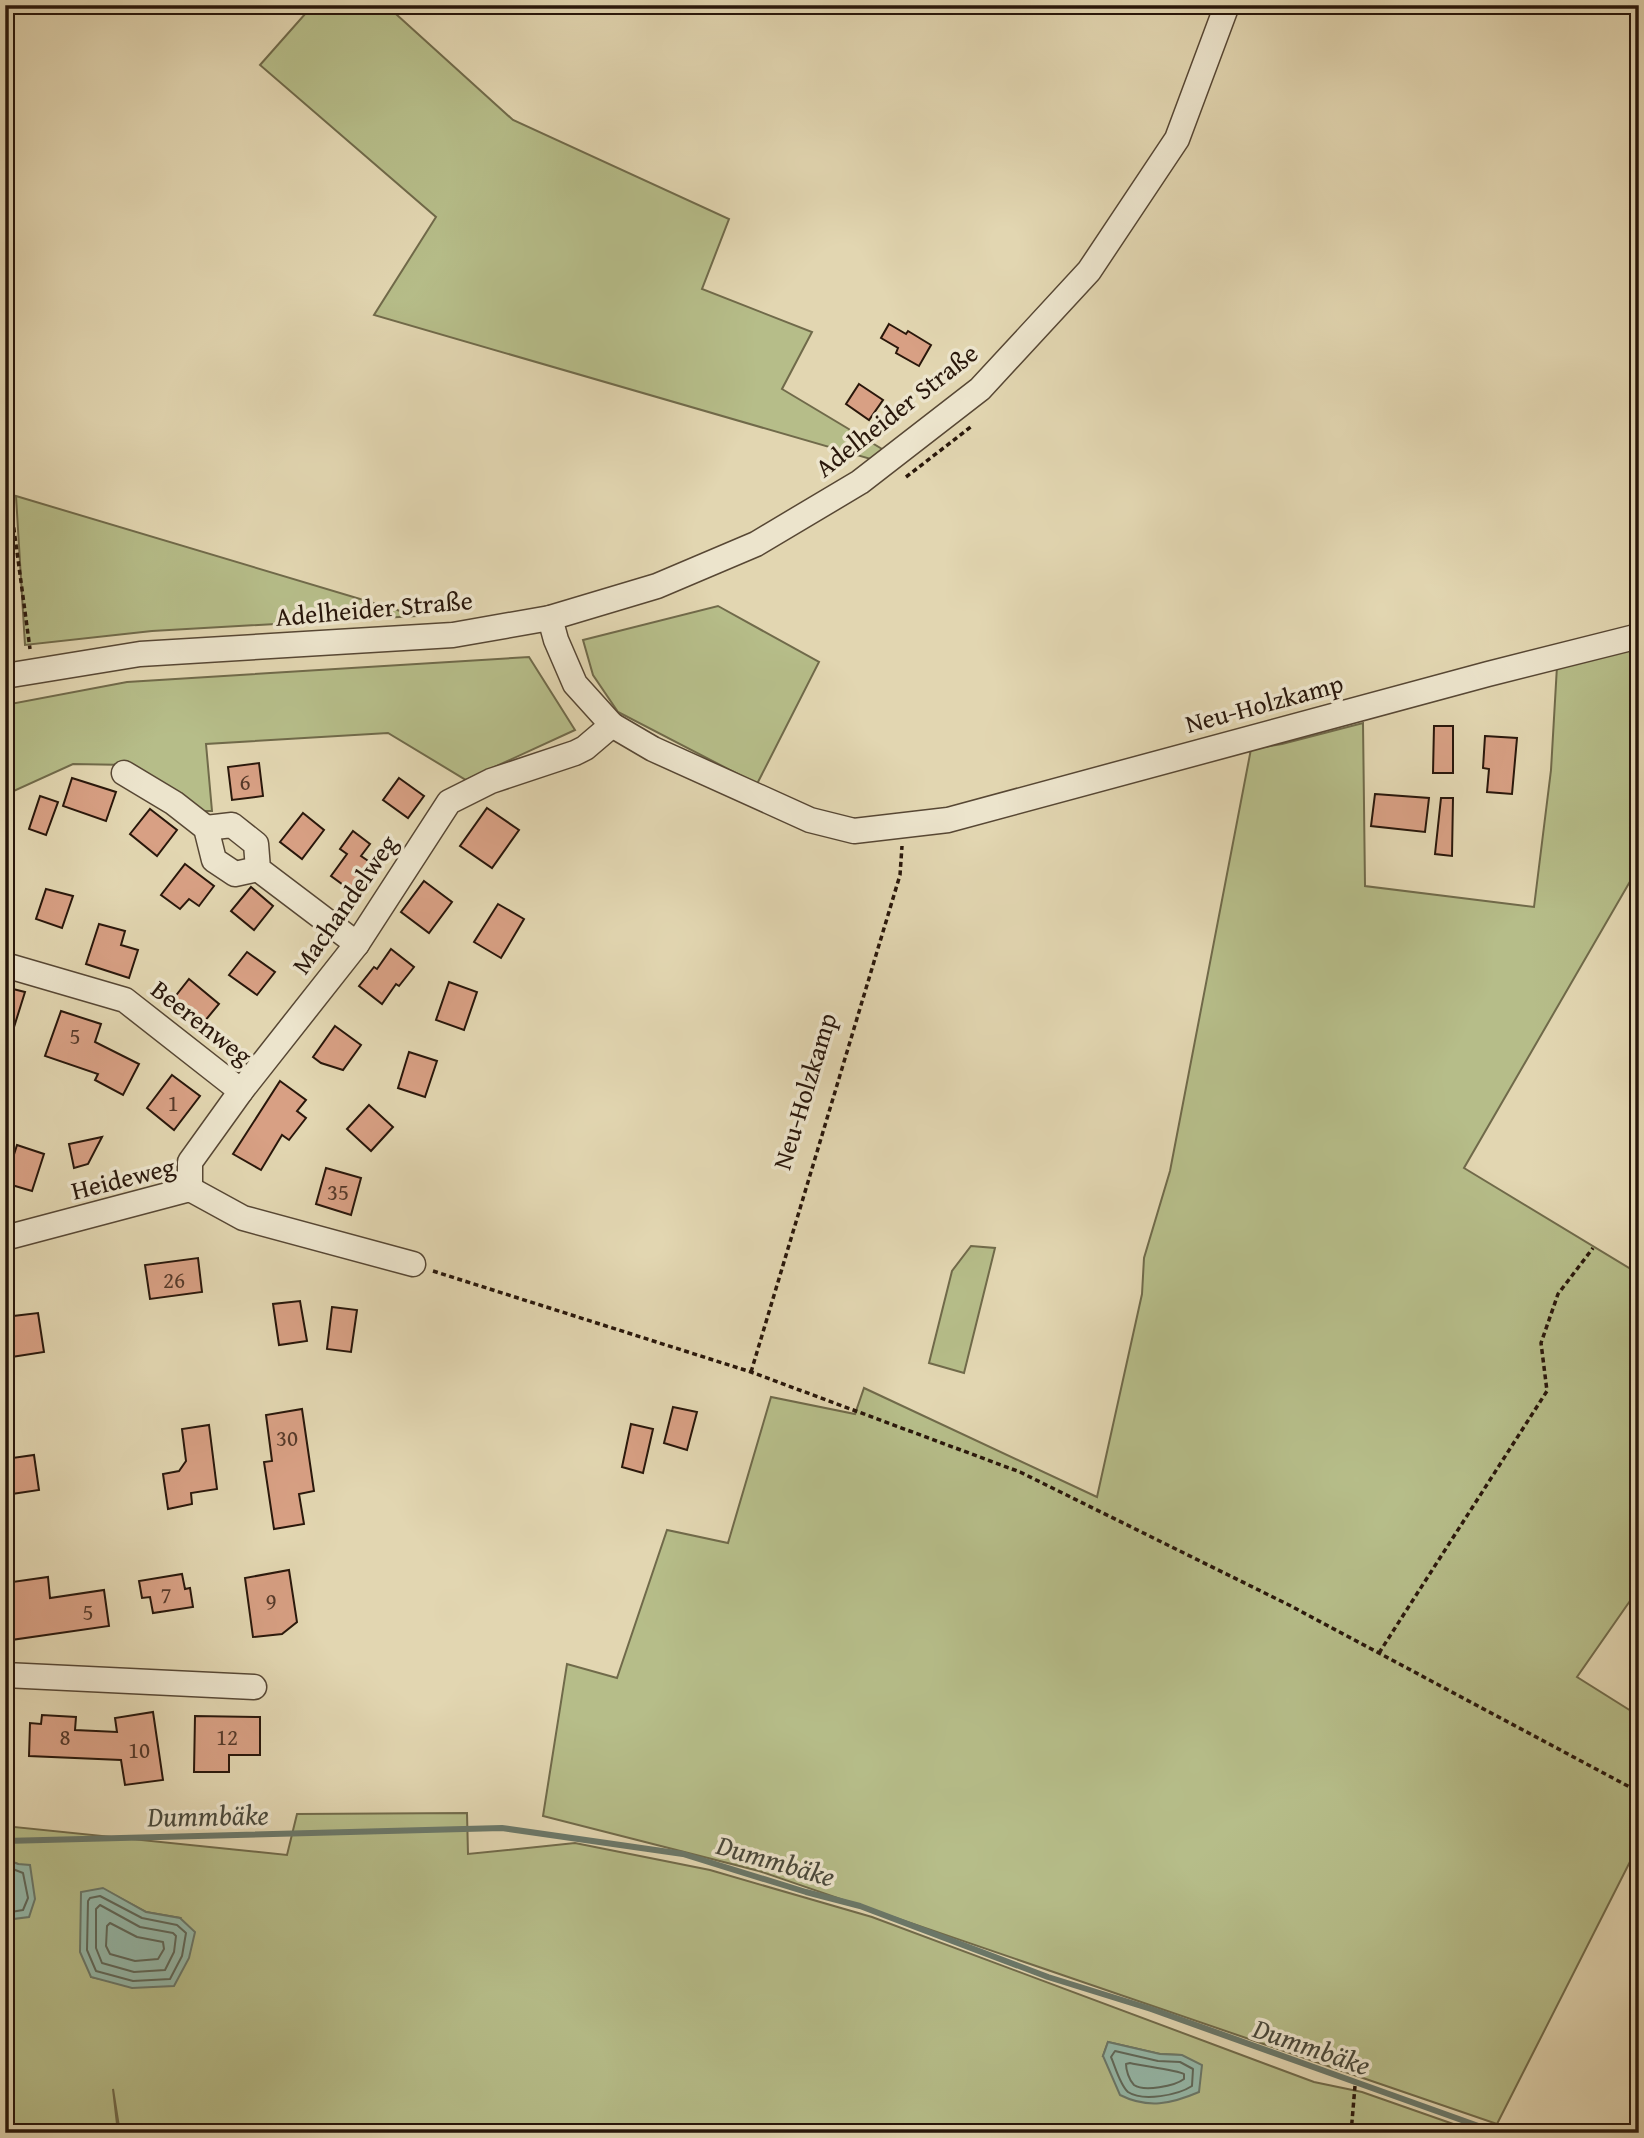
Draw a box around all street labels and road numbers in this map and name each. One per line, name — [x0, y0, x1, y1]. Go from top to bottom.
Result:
street label: Adelheider Straße — [806, 334, 986, 486]
street label: Adelheider Straße — [274, 580, 474, 636]
street label: Neu-Holzkamp — [1181, 663, 1347, 743]
street label: Machandelweg — [281, 826, 407, 982]
street label: Beerenweg — [143, 970, 261, 1074]
street label: Neu-Holzkamp — [762, 1008, 846, 1174]
street label: Heideweg — [67, 1146, 179, 1210]

